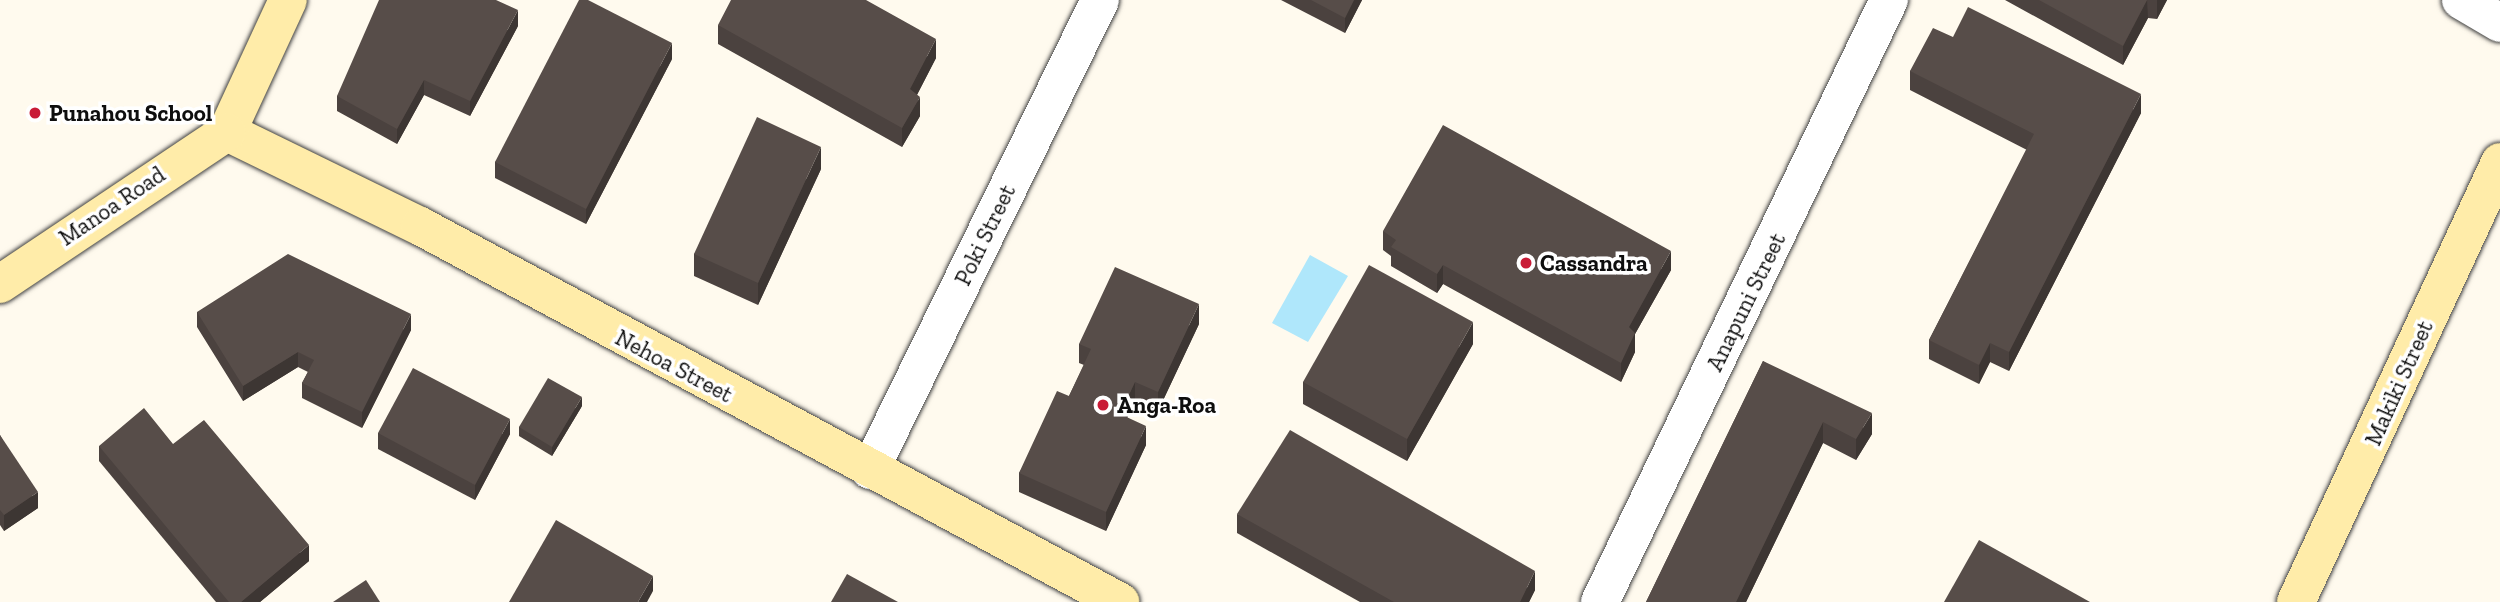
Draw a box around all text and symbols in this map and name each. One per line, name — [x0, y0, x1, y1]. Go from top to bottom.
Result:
place label: Punahou School — [49, 99, 212, 127]
marker: Punahou School — [27, 105, 43, 121]
street label: Manoa Road — [54, 160, 170, 252]
street label: Poki Street — [949, 180, 1021, 290]
street label: Anapuni Street — [1701, 228, 1791, 376]
place label: Cassandra — [1540, 249, 1648, 277]
marker: Cassandra — [1518, 255, 1534, 271]
street label: Makiki Street — [2359, 316, 2439, 450]
street label: Nehoa Street — [611, 324, 737, 408]
place label: Anga-Roa — [1117, 391, 1216, 419]
marker: Anga-Roa — [1095, 397, 1111, 413]

